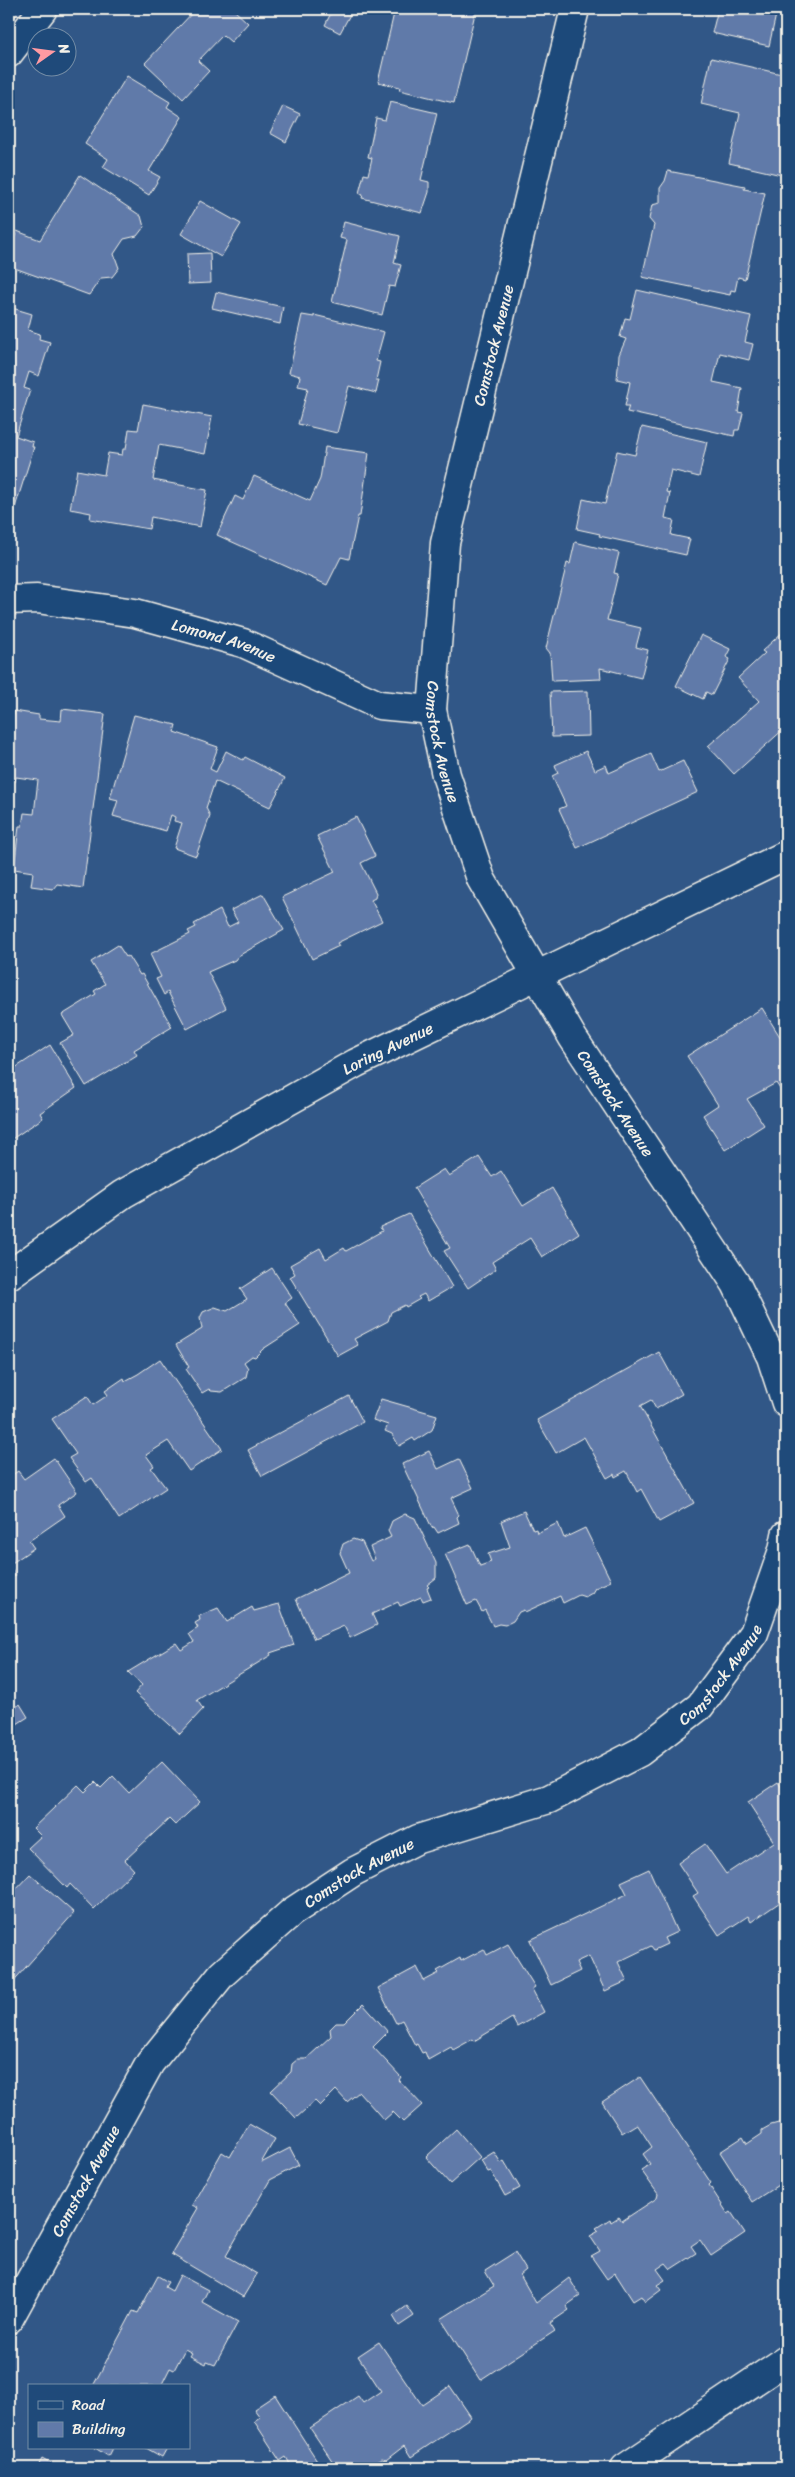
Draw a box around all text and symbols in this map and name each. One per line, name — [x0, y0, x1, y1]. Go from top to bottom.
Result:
north arrow — [28, 28, 78, 78]
text: N — [51, 40, 78, 57]
street label: Comstock Avenue — [464, 281, 523, 409]
street label: Lomond Avenue — [168, 610, 281, 671]
street label: Comstock Avenue — [417, 680, 468, 807]
street label: Loring Avenue — [337, 1014, 438, 1083]
street label: Comstock Avenue — [569, 1044, 662, 1163]
street label: Comstock Avenue — [672, 1621, 771, 1733]
street label: Comstock Avenue — [297, 1829, 419, 1916]
street label: Comstock Avenue — [43, 2119, 128, 2242]
legend — [28, 2384, 190, 2450]
text: Road — [72, 2392, 105, 2418]
text: Building — [72, 2416, 126, 2442]

